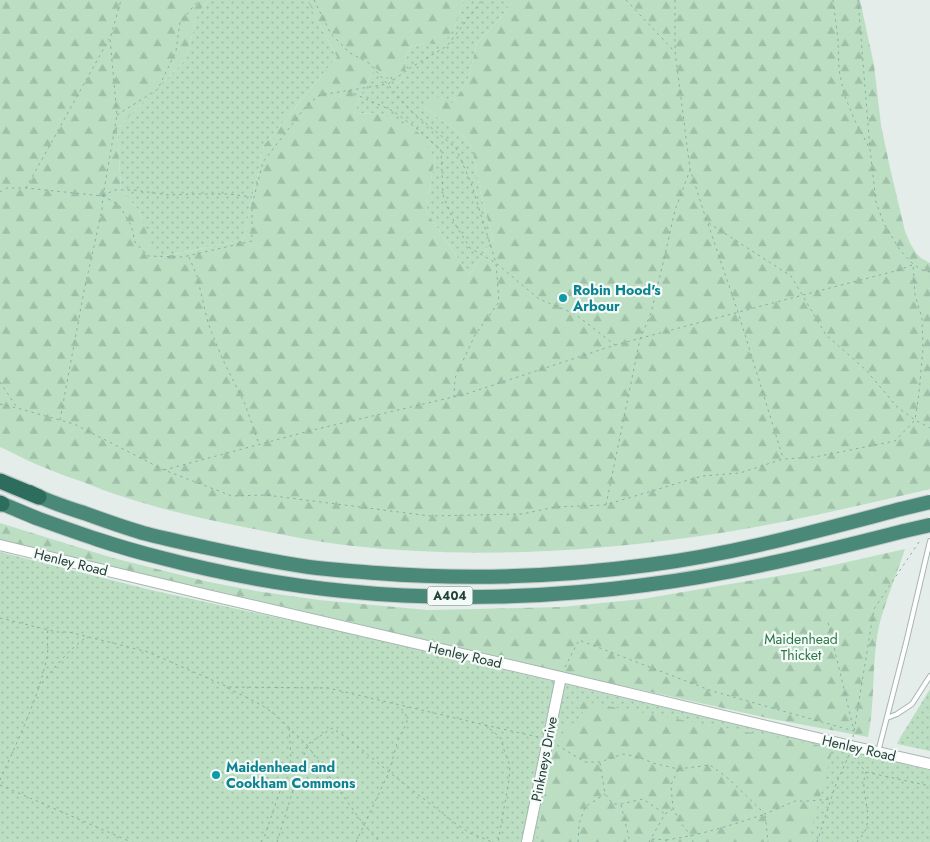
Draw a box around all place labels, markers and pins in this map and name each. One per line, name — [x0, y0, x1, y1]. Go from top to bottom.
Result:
place label: Robin Hood's Arbour — [572, 280, 661, 316]
marker: Robin Hood's Arbour — [557, 292, 569, 304]
place label: Maidenhead and Cookham Commons — [226, 757, 356, 793]
marker: Maidenhead and Cookham Commons — [210, 769, 222, 781]

